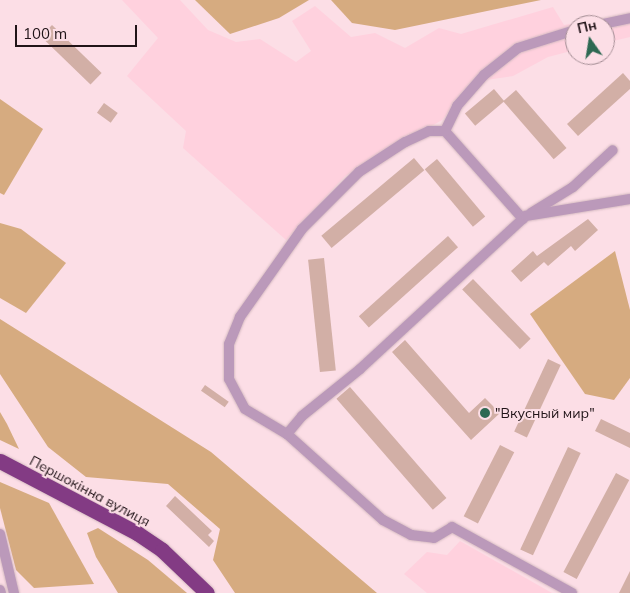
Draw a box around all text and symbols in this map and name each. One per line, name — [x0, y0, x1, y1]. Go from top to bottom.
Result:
scale bar — [18, 15, 140, 47]
north arrow — [565, 15, 615, 65]
text: Пн — [575, 15, 598, 37]
text: 100 m — [23, 24, 67, 43]
place label: "Вкусный мир" — [495, 405, 595, 421]
marker: "Вкусный мир" — [479, 407, 491, 419]
street label: Першокінна вулиця — [27, 452, 153, 530]

